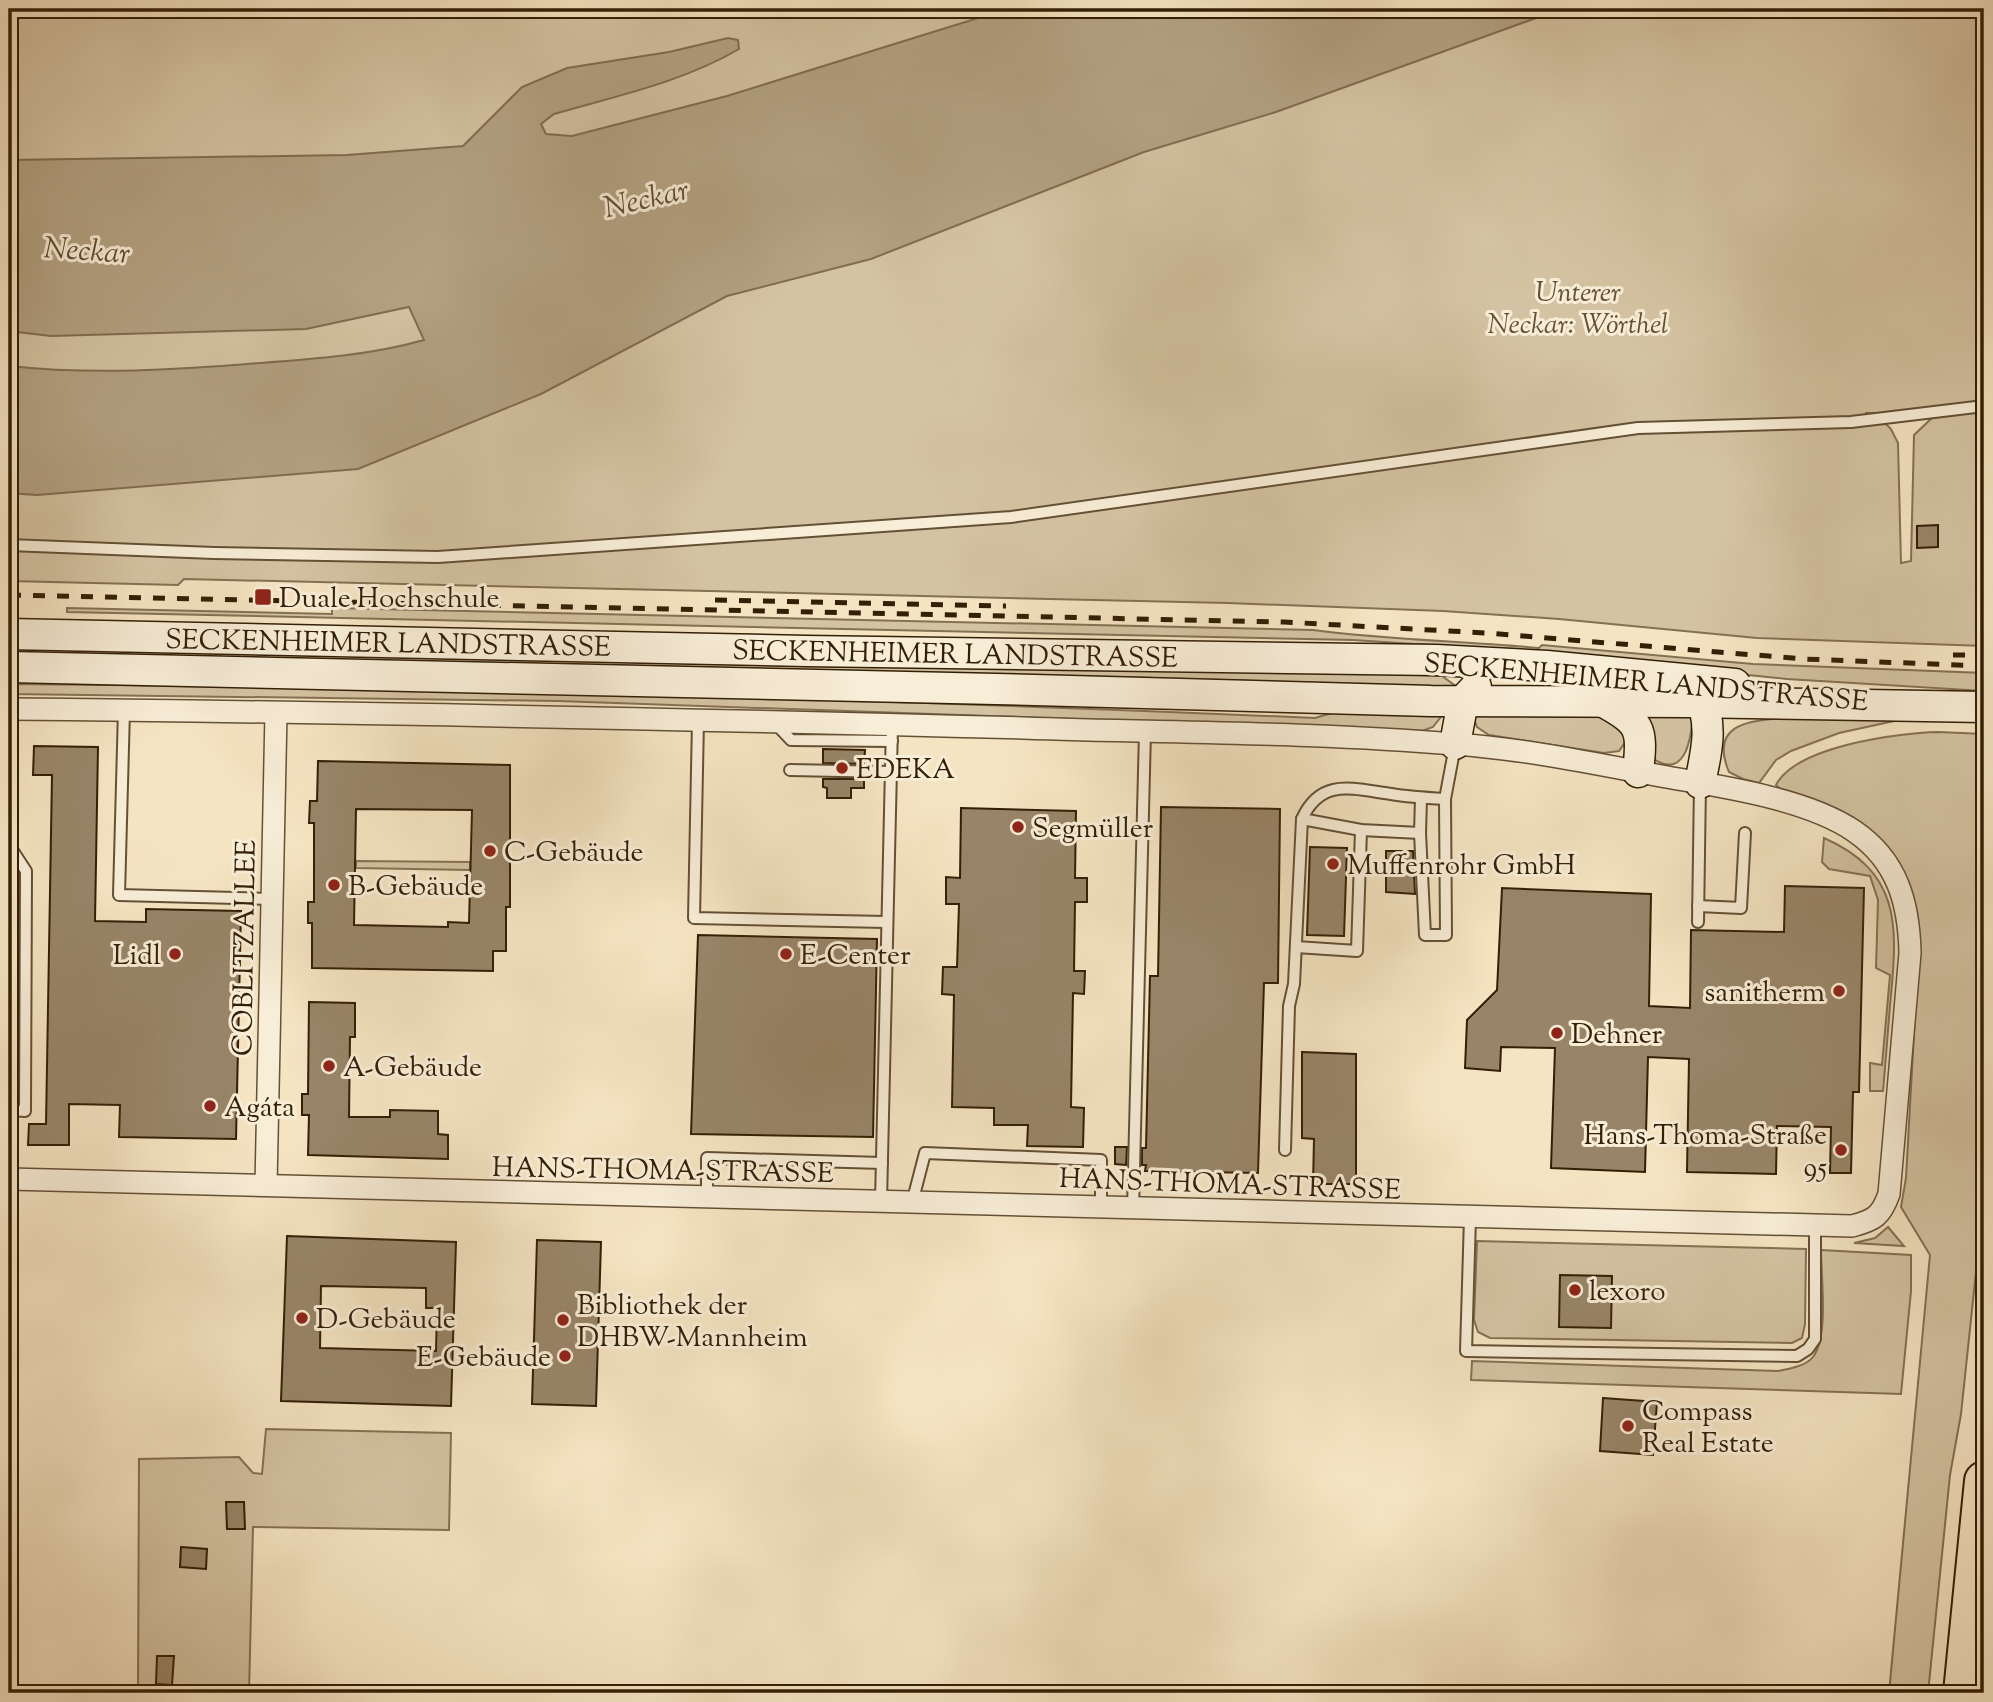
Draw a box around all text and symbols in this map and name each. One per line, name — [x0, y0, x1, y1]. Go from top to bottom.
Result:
water label: Neckar — [600, 170, 694, 231]
water label: Neckar — [42, 228, 132, 277]
park label: Unterer Neckar: Wörthel — [1488, 274, 1668, 346]
place label: Duale Hochschule — [279, 580, 500, 620]
marker: Duale Hochschule — [253, 587, 273, 607]
street label: SECKENHEIMER LANDSTRASSE — [165, 621, 611, 669]
street label: SECKENHEIMER LANDSTRASSE — [732, 632, 1178, 680]
street label: SECKENHEIMER LANDSTRASSE — [1422, 645, 1870, 723]
place label: EDEKA — [856, 751, 955, 791]
marker: EDEKA — [834, 760, 850, 776]
place label: Segmüller — [1032, 810, 1154, 850]
marker: Segmüller — [1010, 819, 1026, 835]
place label: C-Gebäude — [504, 834, 644, 874]
street label: COBLITZALLEE — [224, 840, 268, 1056]
marker: C-Gebäude — [482, 843, 498, 859]
place label: Muffenrohr GmbH — [1347, 847, 1576, 887]
marker: Muffenrohr GmbH — [1325, 856, 1341, 872]
place label: B-Gebäude — [348, 868, 483, 908]
marker: B-Gebäude — [326, 877, 342, 893]
place label: Lidl — [113, 937, 161, 977]
place label: E-Center — [800, 937, 911, 977]
marker: Lidl — [167, 946, 183, 962]
marker: E-Center — [778, 946, 794, 962]
place label: sanitherm — [1704, 974, 1825, 1014]
marker: sanitherm — [1831, 983, 1847, 999]
place label: Dehner — [1571, 1016, 1663, 1056]
marker: Dehner — [1549, 1025, 1565, 1041]
place label: A-Gebäude — [343, 1049, 482, 1089]
marker: A-Gebäude — [321, 1058, 337, 1074]
place label: Agáta — [224, 1089, 295, 1129]
marker: Agáta — [202, 1098, 218, 1114]
place label: Hans-Thoma-Straße 95 — [1584, 1117, 1827, 1189]
marker: Hans-Thoma-Straße 95 — [1833, 1142, 1849, 1158]
street label: HANS-THOMA-STRASSE — [492, 1149, 834, 1195]
street label: HANS-THOMA-STRASSE — [1058, 1160, 1402, 1212]
place label: lexoro — [1589, 1273, 1666, 1313]
marker: lexoro — [1567, 1282, 1583, 1298]
place label: Bibliothek der DHBW-Mannheim — [577, 1287, 808, 1359]
place label: D-Gebäude — [316, 1301, 456, 1341]
marker: D-Gebäude — [294, 1310, 310, 1326]
marker: Bibliothek der DHBW-Mannheim — [555, 1312, 571, 1328]
place label: E-Gebäude — [416, 1339, 551, 1379]
marker: E-Gebäude — [557, 1348, 573, 1364]
place label: Compass Real Estate — [1642, 1393, 1774, 1465]
marker: Compass Real Estate — [1620, 1418, 1636, 1434]

